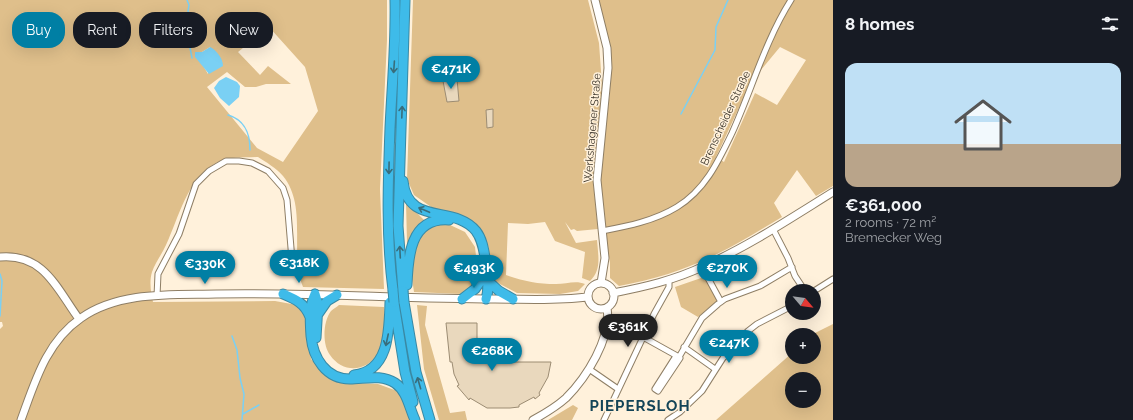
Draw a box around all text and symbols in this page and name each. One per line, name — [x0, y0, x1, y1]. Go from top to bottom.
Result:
chip: Buy — [12, 12, 65, 48]
chip: Rent — [73, 12, 131, 48]
chip: Filters — [139, 12, 207, 48]
chip: New — [215, 12, 273, 48]
icon: filters — [1099, 13, 1121, 35]
text: 8 homes — [845, 14, 914, 34]
pin: €471K — [423, 56, 479, 90]
one-way arrow — [390, 60, 398, 73]
text: €471K — [431, 61, 471, 76]
street label: Brenscheider Straße — [698, 68, 753, 168]
street label: Werkshagener Straße — [581, 72, 604, 183]
icon: home — [947, 89, 1019, 161]
one-way arrow — [398, 106, 405, 119]
one-way arrow — [386, 161, 393, 174]
text: €361,000 — [845, 195, 922, 215]
one-way arrow — [419, 206, 431, 214]
text: 2 rooms · 72 m² — [845, 215, 936, 230]
text: Bremecker Weg — [845, 230, 942, 245]
one-way arrow — [396, 246, 403, 259]
pin: €318K — [271, 250, 327, 284]
pin: €330K — [177, 251, 233, 285]
text: €318K — [279, 255, 319, 270]
pin: €493K — [446, 255, 502, 289]
pin: €270K — [699, 255, 755, 289]
text: €330K — [184, 256, 226, 271]
text: €493K — [453, 260, 495, 275]
text: €270K — [706, 260, 748, 275]
north arrow — [785, 284, 821, 320]
map controls — [785, 284, 821, 408]
pin: €361K — [600, 314, 656, 348]
text: €361K — [608, 319, 648, 334]
button: + — [785, 328, 821, 364]
pin: €247K — [701, 330, 757, 364]
one-way arrow — [383, 334, 391, 347]
text: €247K — [708, 335, 750, 350]
pin: €268K — [464, 338, 520, 372]
text: €268K — [471, 343, 513, 358]
button: − — [785, 372, 821, 408]
one-way arrow — [415, 376, 422, 389]
district label: PIEPERSLOH — [589, 397, 691, 415]

